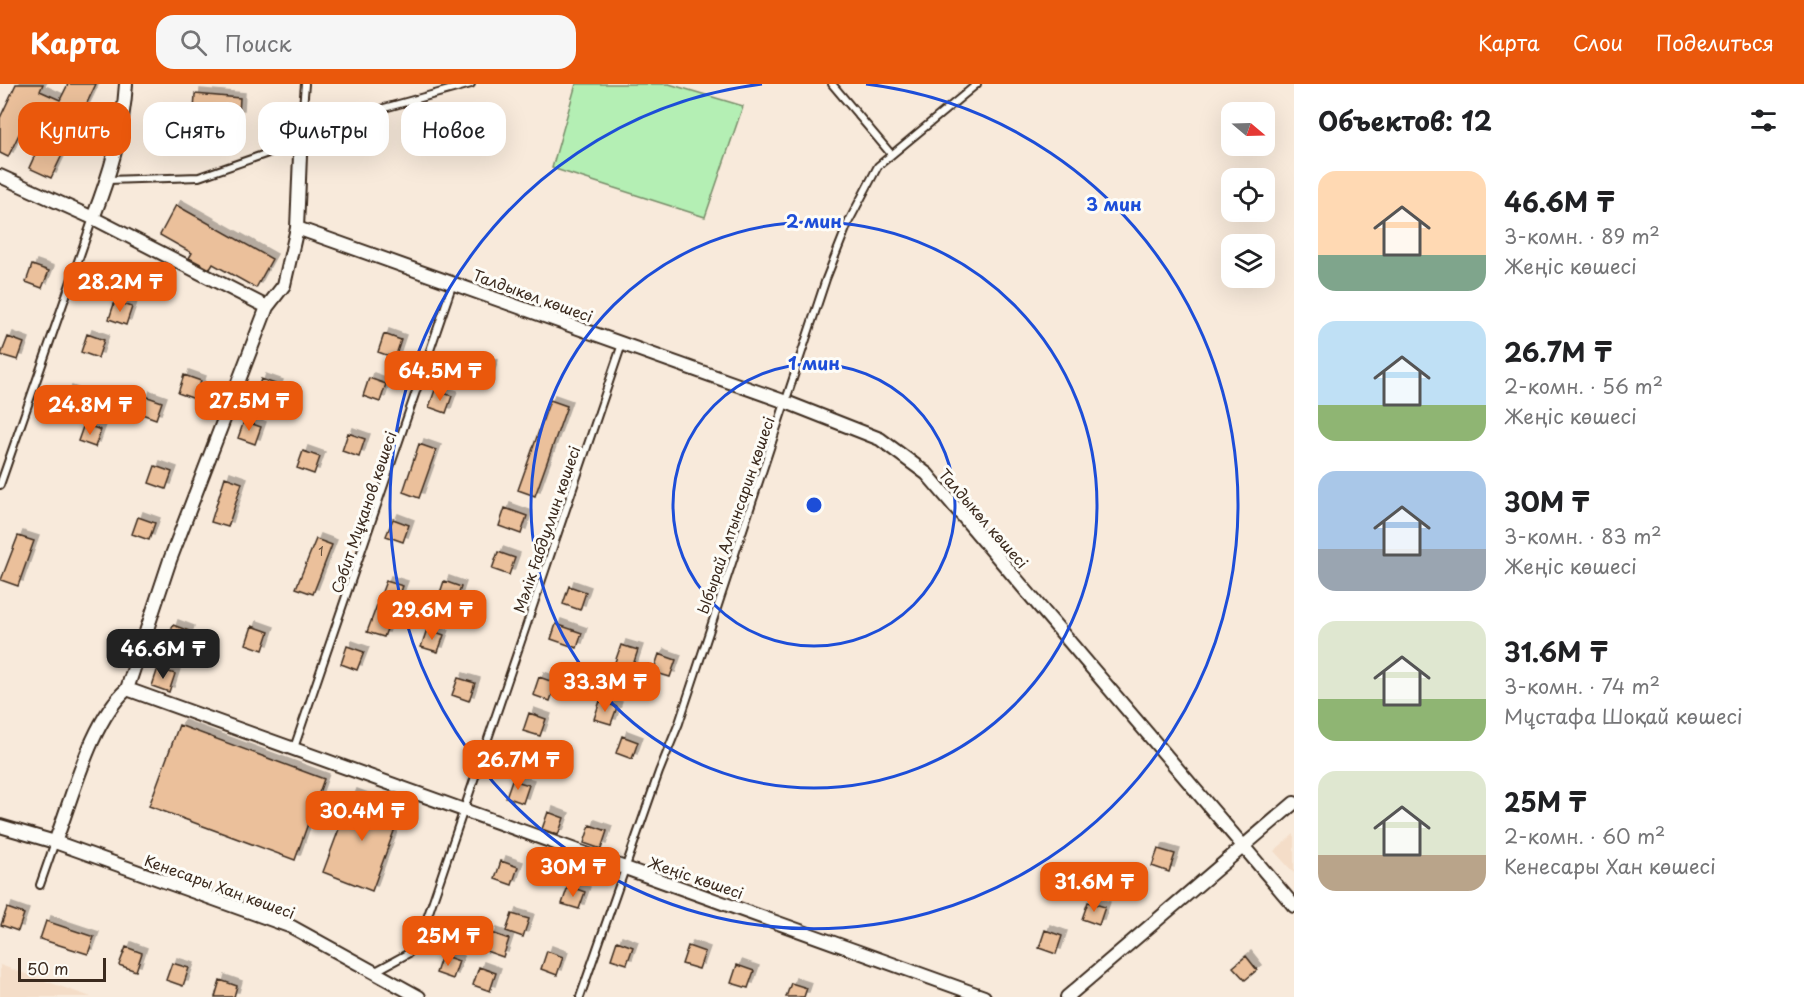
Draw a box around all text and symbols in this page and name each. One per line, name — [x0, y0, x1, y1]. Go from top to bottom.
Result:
search box — [156, 15, 576, 69]
text: Карта — [30, 21, 120, 64]
icon: search — [177, 26, 210, 59]
text: Поиск — [225, 26, 292, 59]
text: Карта — [1478, 26, 1540, 58]
text: Слои — [1573, 26, 1623, 58]
text: Поделиться — [1656, 26, 1774, 58]
text: Объектов: 12 — [1318, 101, 1492, 140]
chip: Купить — [18, 102, 131, 156]
chip: Снять — [143, 102, 246, 156]
chip: Фильтры — [258, 102, 389, 156]
chip: Новое — [401, 102, 506, 156]
north arrow — [1221, 102, 1275, 156]
map controls — [1221, 102, 1275, 288]
icon: filters — [1747, 104, 1780, 137]
button: locate — [1221, 168, 1275, 222]
text: 46.6M ₸ — [1504, 182, 1614, 221]
text: 3 мин — [1086, 190, 1142, 217]
icon: home — [1366, 195, 1438, 267]
text: 2 мин — [786, 207, 842, 234]
text: 3-комн. · 89 m² — [1504, 221, 1660, 251]
button: layers — [1221, 234, 1275, 288]
text: Жеңіс көшесі — [1504, 251, 1637, 281]
pin: 28.2M ₸ — [65, 262, 175, 313]
street label: Талдыкөл көшесі — [470, 263, 596, 327]
text: 28.2M ₸ — [78, 266, 162, 296]
text: 26.7M ₸ — [1504, 332, 1612, 371]
icon: home — [1366, 345, 1438, 417]
text: 1 мин — [788, 349, 840, 376]
pin: 64.5M ₸ — [385, 351, 495, 402]
text: 64.5M ₸ — [399, 355, 481, 385]
text: 2-комн. · 56 m² — [1504, 371, 1663, 401]
pin: 27.5M ₸ — [194, 381, 304, 432]
pin: 24.8M ₸ — [35, 385, 145, 436]
text: 27.5M ₸ — [209, 385, 289, 415]
text: 24.8M ₸ — [48, 389, 132, 419]
text: Жеңіс көшесі — [1504, 401, 1637, 431]
street label: Ыбырай Алтынсарин көшесі — [690, 413, 780, 617]
street label: Сәбит Мұқанов көшесі — [324, 428, 402, 596]
street label: Мәлік Ғабдуллин көшесі — [507, 442, 585, 616]
street label: Талдыкөл көшесі — [934, 463, 1034, 573]
text: 30M ₸ — [1504, 482, 1589, 521]
centre of rings — [804, 495, 824, 515]
icon: home — [1366, 495, 1438, 567]
text: 3-комн. · 83 m² — [1504, 521, 1662, 551]
house number: 1 — [318, 542, 324, 560]
text: Жеңіс көшесі — [1504, 551, 1637, 581]
pin: 29.6M ₸ — [377, 590, 487, 641]
text: 29.6M ₸ — [391, 594, 473, 624]
pin: 46.6M ₸ — [108, 629, 218, 680]
text: 31.6M ₸ — [1504, 632, 1607, 671]
text: 46.6M ₸ — [121, 633, 205, 663]
icon: home — [1366, 645, 1438, 717]
pin: 33.3M ₸ — [550, 662, 660, 713]
text: 33.3M ₸ — [563, 666, 647, 696]
text: 3-комн. · 74 m² — [1504, 671, 1660, 701]
text: Мұстафа Шоқай көшесі — [1504, 701, 1743, 731]
pin: 26.7M ₸ — [463, 740, 573, 791]
text: 26.7M ₸ — [477, 744, 559, 774]
text: 25M ₸ — [1504, 782, 1586, 821]
pin: 30.4M ₸ — [307, 791, 417, 842]
text: 30.4M ₸ — [320, 795, 404, 825]
icon: home — [1366, 795, 1438, 867]
text: 2-комн. · 60 m² — [1504, 821, 1665, 851]
pin: 30M ₸ — [531, 847, 615, 898]
street label: Кенесары Хан көшесі — [141, 848, 299, 924]
street label: Жеңіс көшесі — [645, 850, 747, 904]
text: 30M ₸ — [540, 851, 606, 881]
text: Кенесары Хан көшесі — [1504, 851, 1716, 881]
pin: 31.6M ₸ — [1039, 862, 1149, 913]
text: 31.6M ₸ — [1054, 866, 1134, 896]
pin: 25M ₸ — [406, 916, 490, 967]
text: 25M ₸ — [416, 920, 480, 950]
scale bar — [18, 955, 106, 982]
text: 50 m — [27, 956, 68, 980]

